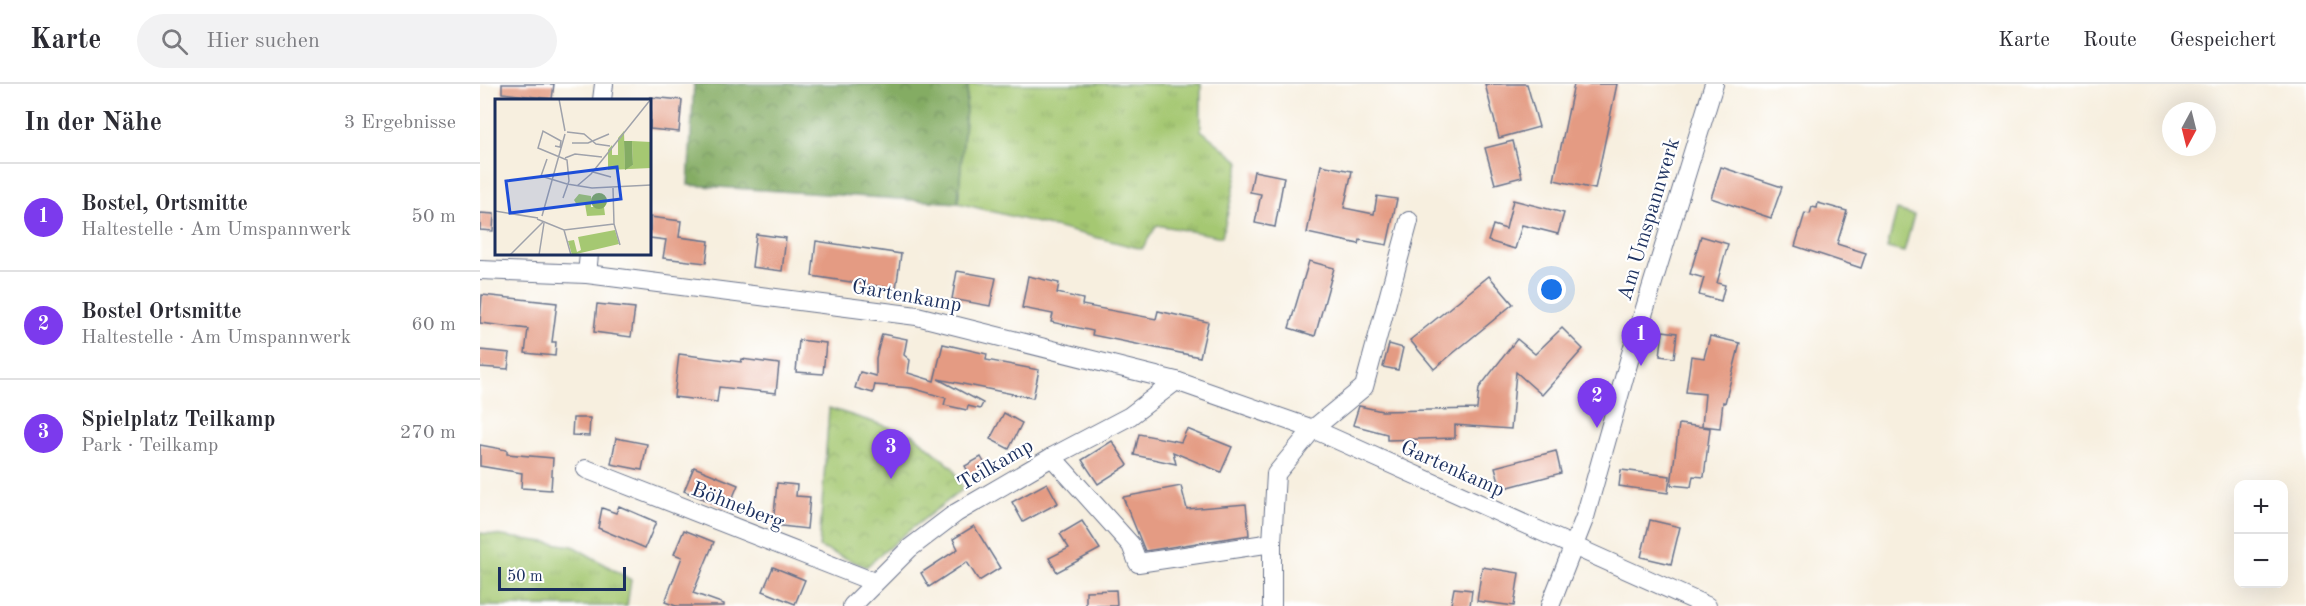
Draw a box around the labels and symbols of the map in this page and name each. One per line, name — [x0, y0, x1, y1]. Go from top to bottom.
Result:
inset map — [495, 99, 651, 255]
north arrow — [2162, 102, 2216, 156]
street label: Am Umspannwerk — [1615, 135, 1684, 303]
your location — [1537, 275, 1566, 304]
street label: Gartenkamp — [850, 276, 963, 316]
pin: 1 — [1622, 316, 1660, 366]
pin: 2 — [1578, 378, 1616, 428]
pin: 3 — [872, 430, 910, 479]
street label: Teilkamp — [954, 435, 1037, 495]
street label: Gartenkamp — [1397, 437, 1508, 502]
street label: Böhneberg — [688, 479, 787, 534]
scale bar — [498, 564, 626, 592]

